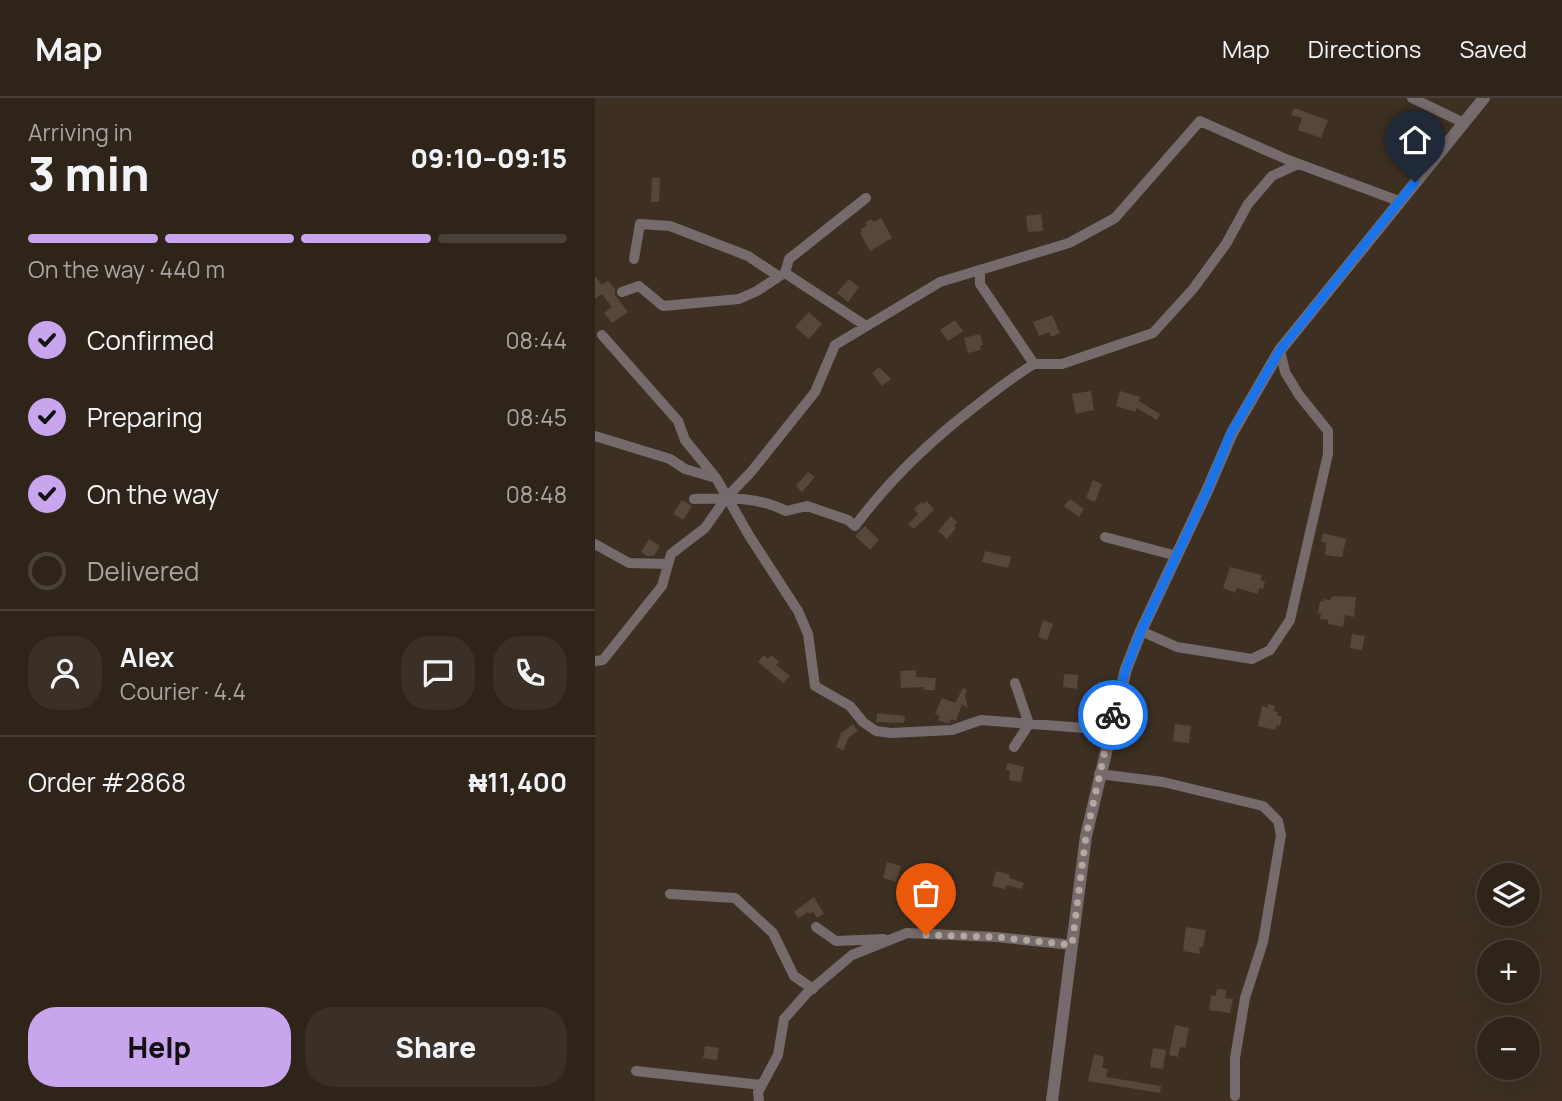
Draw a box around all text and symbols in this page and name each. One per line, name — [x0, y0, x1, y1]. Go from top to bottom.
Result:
text: Map — [35, 26, 103, 71]
text: Map — [1222, 32, 1270, 65]
text: Directions — [1308, 32, 1421, 65]
text: Saved — [1459, 32, 1527, 65]
pin — [1385, 110, 1445, 182]
text: Arriving in — [28, 116, 133, 148]
icon: home — [1396, 121, 1434, 159]
text: 09:10–09:15 — [411, 140, 567, 176]
text: 3 min — [28, 142, 149, 205]
text: On the way · 440 m — [28, 253, 225, 285]
icon: check — [28, 321, 66, 359]
text: Confirmed — [87, 322, 214, 358]
text: 08:44 — [505, 324, 567, 356]
icon: check — [28, 398, 66, 436]
text: Preparing — [87, 399, 203, 435]
text: 08:45 — [506, 401, 567, 433]
icon: check — [28, 475, 66, 513]
text: On the way — [87, 476, 219, 512]
text: 08:48 — [506, 478, 567, 510]
text: Delivered — [87, 553, 199, 589]
button: person — [28, 636, 102, 710]
button: chat — [401, 636, 475, 710]
button: phone — [493, 636, 567, 710]
text: Alex — [120, 639, 174, 675]
text: Courier · 4.4 — [120, 675, 246, 707]
courier — [1078, 680, 1148, 750]
icon: bike — [1094, 696, 1132, 734]
text: Order #2868 — [28, 764, 186, 800]
text: ₦11,400 — [469, 764, 567, 800]
pin — [896, 863, 956, 935]
map controls — [1477, 863, 1540, 1080]
button: layers — [1477, 863, 1540, 926]
icon: bag — [907, 874, 945, 912]
button: + — [1477, 940, 1540, 1003]
button: Help — [28, 1007, 291, 1087]
button: Share — [305, 1007, 567, 1087]
button: − — [1477, 1017, 1540, 1080]

